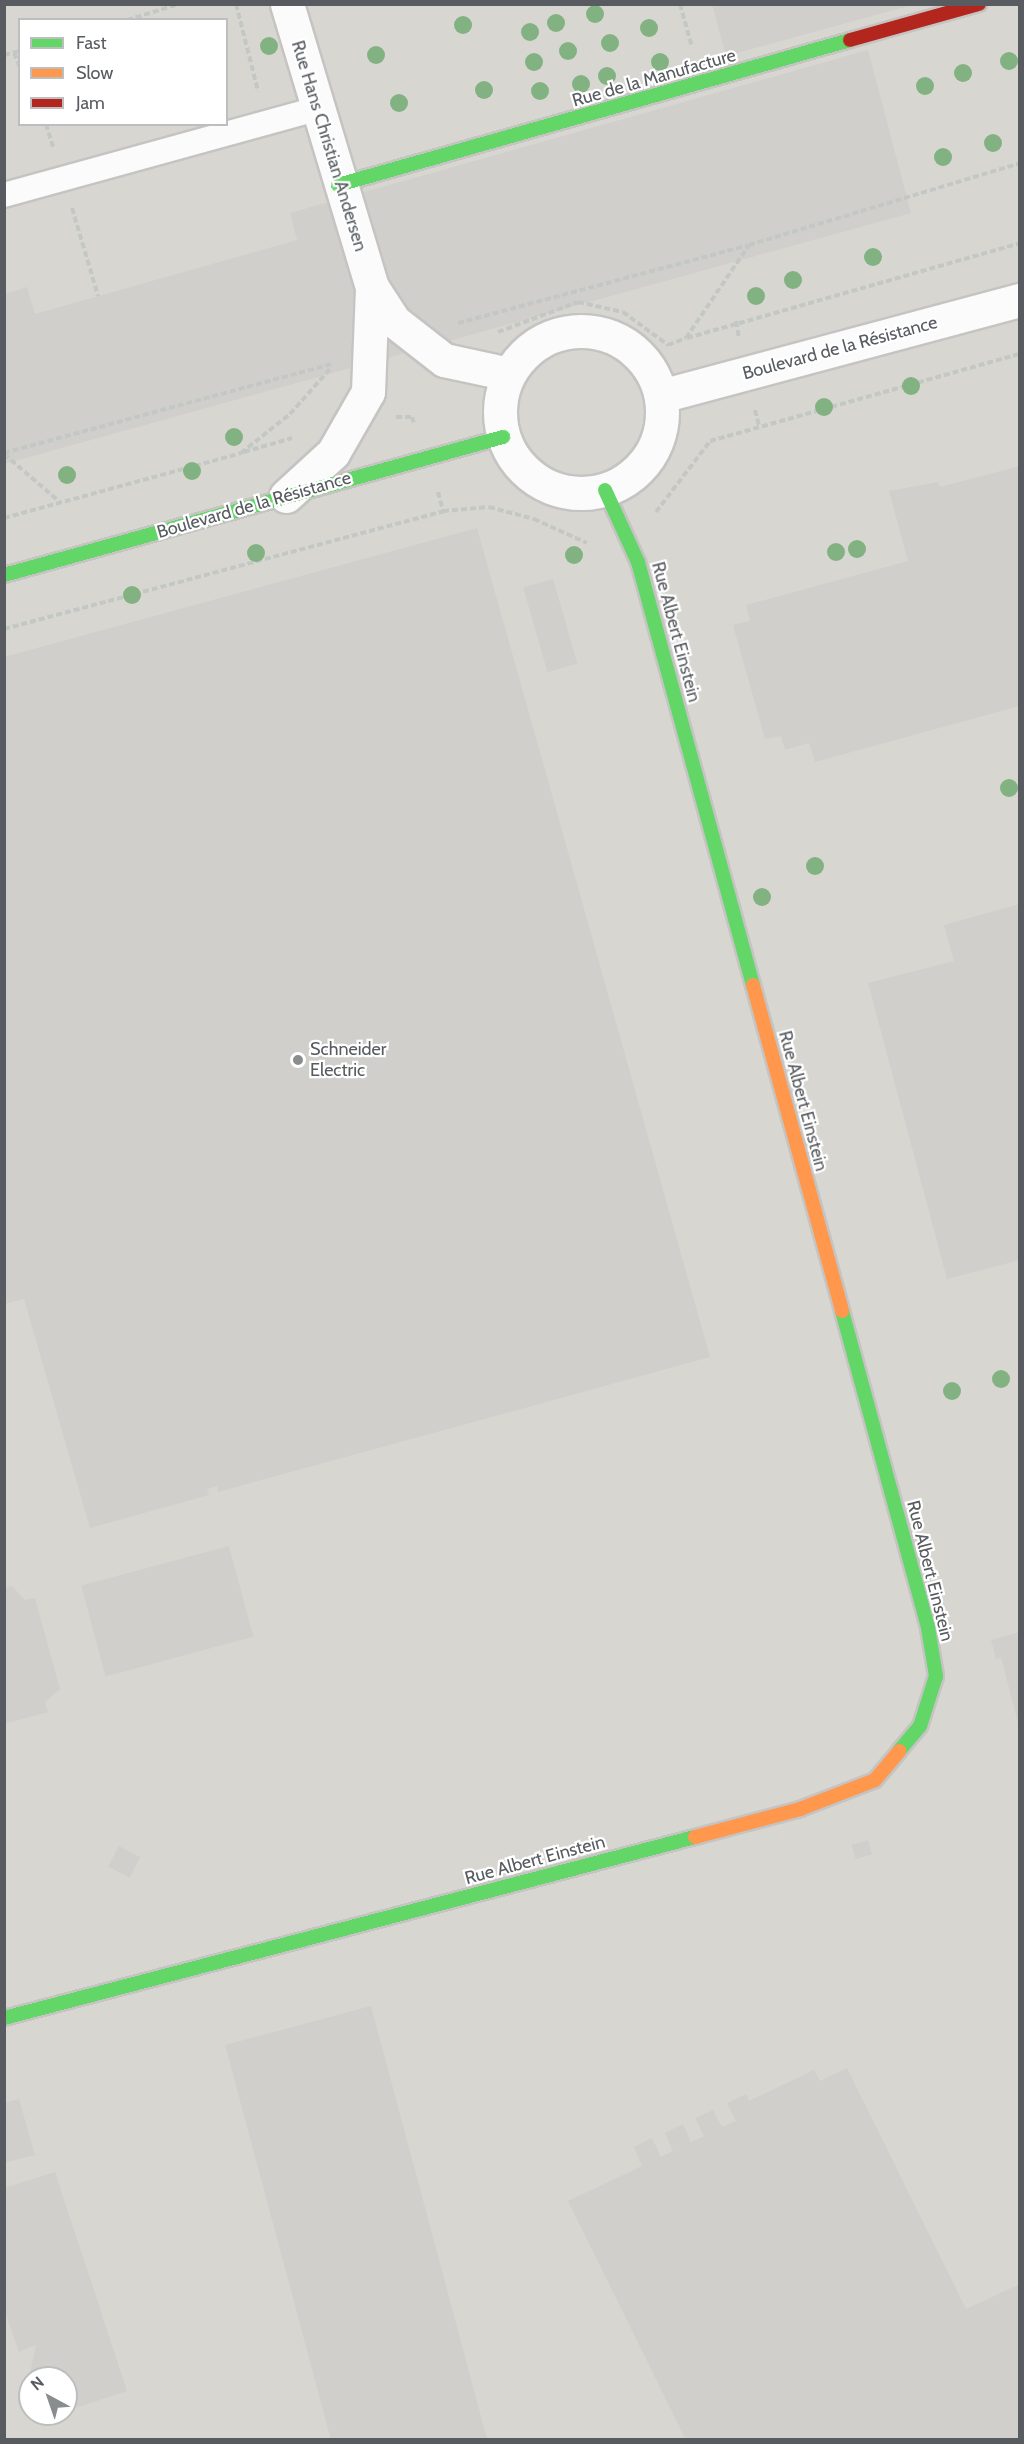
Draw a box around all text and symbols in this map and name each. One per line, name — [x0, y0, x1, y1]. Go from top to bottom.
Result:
legend — [18, 18, 228, 126]
text: Fast — [76, 32, 107, 54]
street label: Rue Hans Christian Andersen — [287, 38, 371, 254]
street label: Rue de la Manufacture — [570, 44, 738, 112]
text: Slow — [76, 62, 113, 84]
text: Jam — [76, 92, 105, 114]
street label: Boulevard de la Résistance — [740, 312, 940, 384]
street label: Boulevard de la Résistance — [154, 467, 354, 543]
street label: Rue Albert Einstein — [647, 560, 705, 704]
street label: Rue Albert Einstein — [774, 1029, 832, 1173]
place label: Schneider Electric — [310, 1039, 386, 1082]
marker: Schneider Electric — [291, 1053, 305, 1067]
street label: Rue Albert Einstein — [902, 1498, 958, 1644]
street label: Rue Albert Einstein — [463, 1831, 607, 1889]
north arrow — [18, 2366, 78, 2426]
text: N — [27, 2372, 48, 2394]

